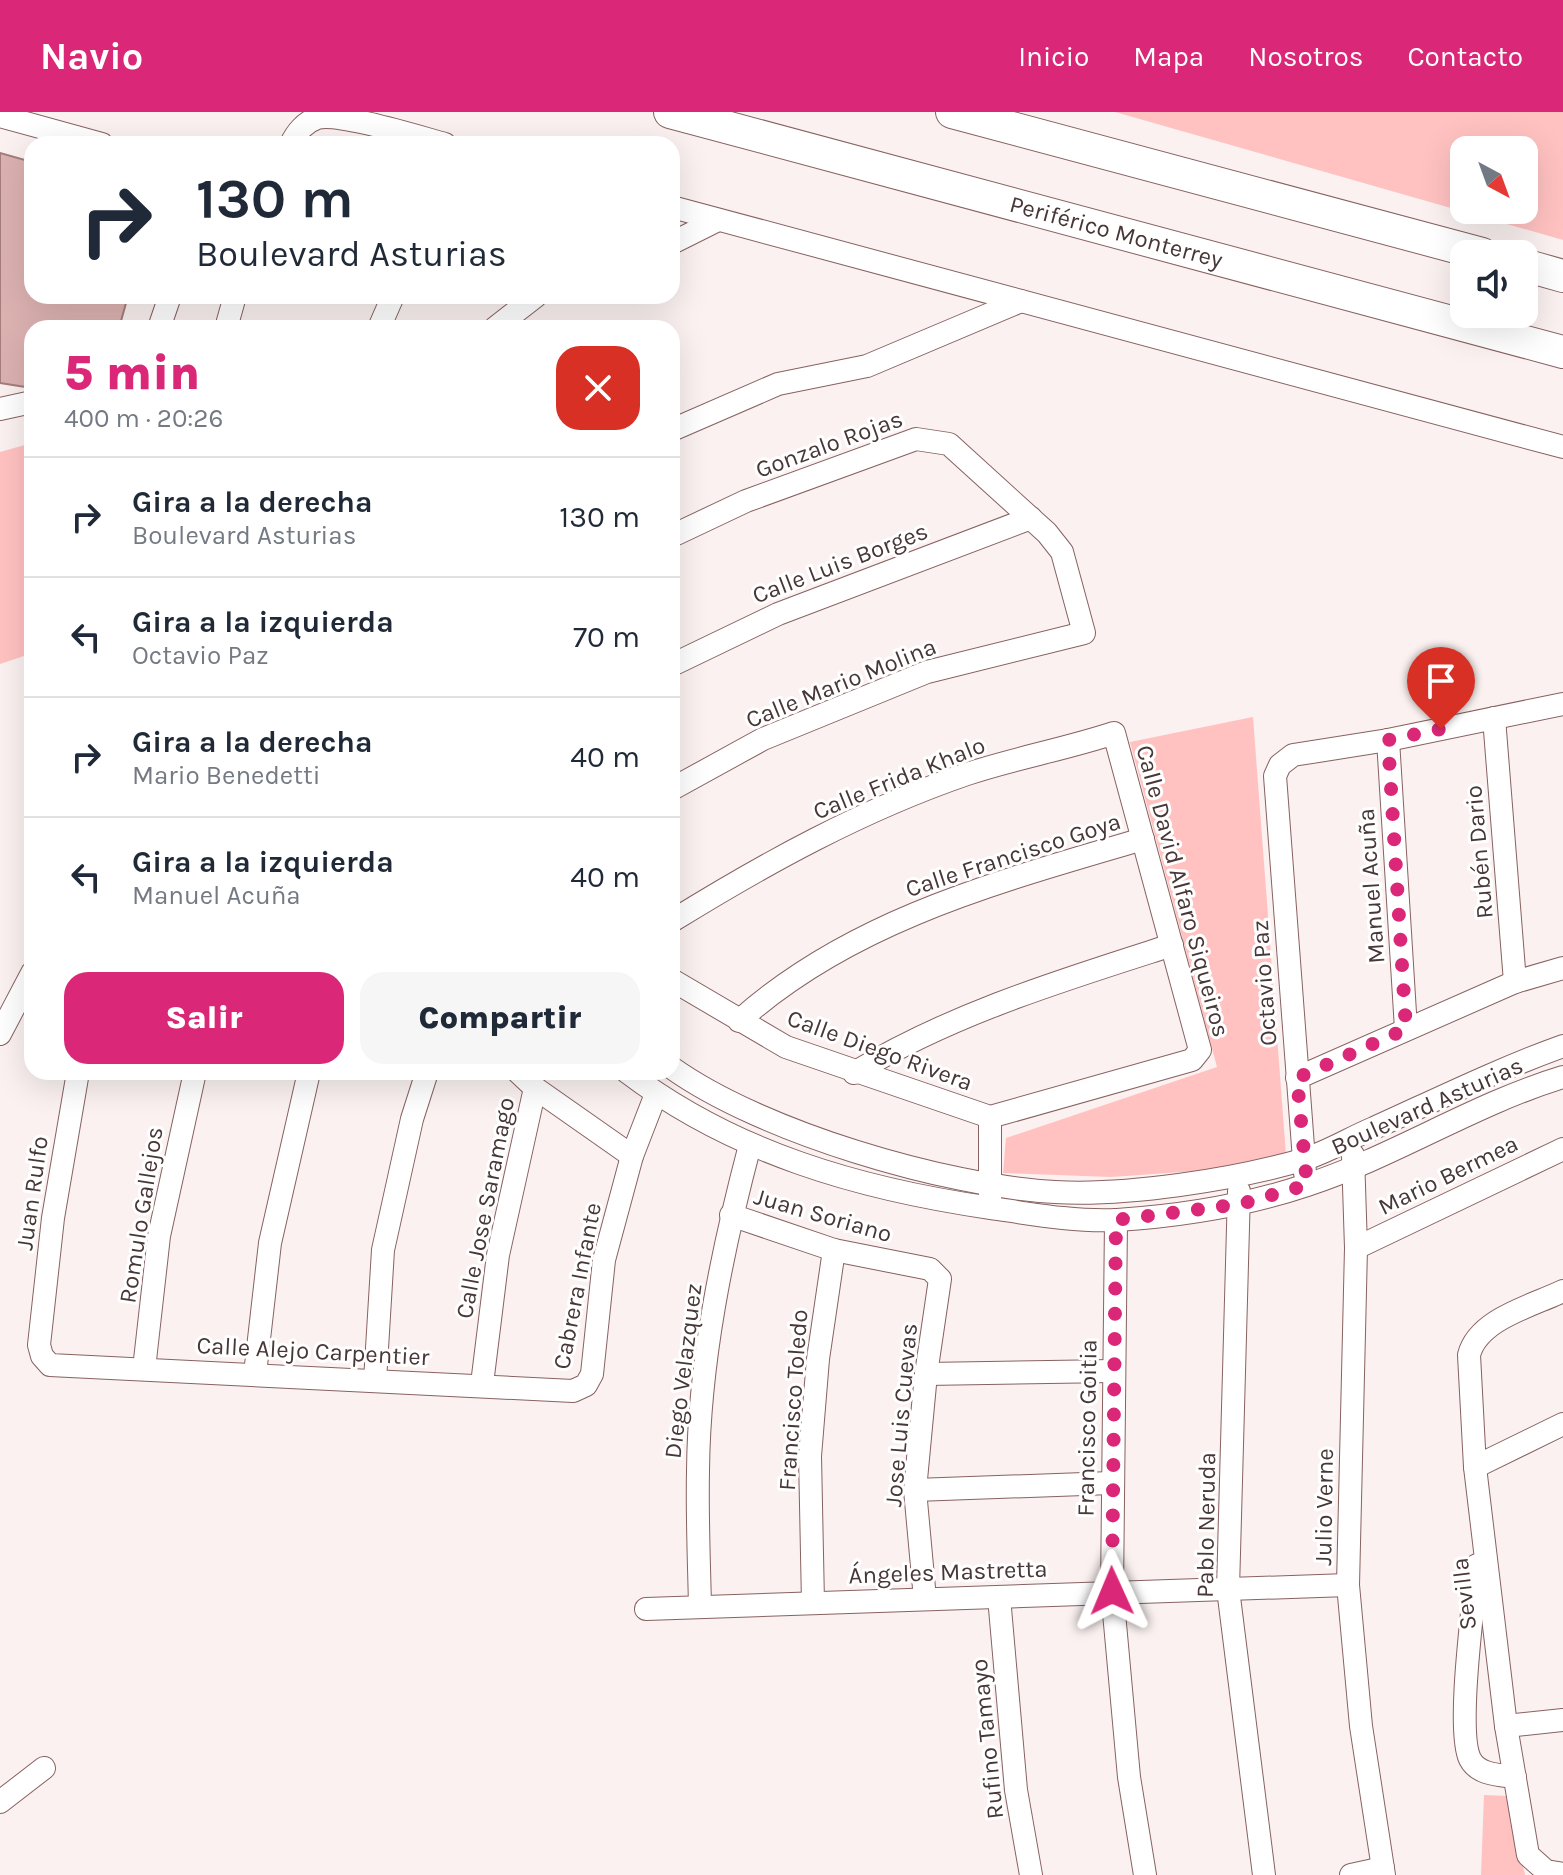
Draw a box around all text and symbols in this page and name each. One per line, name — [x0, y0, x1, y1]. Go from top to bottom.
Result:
text: Navio — [40, 34, 143, 79]
text: Inicio — [1018, 40, 1089, 73]
text: Mapa — [1133, 40, 1204, 73]
text: Nosotros — [1248, 40, 1363, 73]
text: Contacto — [1407, 40, 1523, 73]
north arrow — [1450, 136, 1538, 224]
map controls — [1450, 136, 1538, 328]
text: 130 m — [196, 166, 354, 231]
icon: right — [64, 168, 168, 272]
street label: Periférico Monterrey — [1007, 190, 1226, 274]
text: Boulevard Asturias — [196, 233, 507, 275]
button: sound — [1450, 240, 1538, 328]
text: 5 min — [64, 345, 200, 401]
button: close — [556, 346, 640, 430]
text: 400 m · 20:26 — [64, 403, 223, 434]
street label: Gonzalo Rojas — [752, 404, 906, 484]
text: Gira a la derecha — [132, 484, 373, 520]
icon: right — [64, 495, 108, 539]
text: 130 m — [559, 499, 640, 535]
street label: Calle Luis Borges — [748, 517, 932, 609]
text: Boulevard Asturias — [132, 520, 356, 551]
text: Gira a la izquierda — [132, 604, 394, 640]
icon: left — [64, 615, 108, 659]
text: 70 m — [573, 619, 640, 655]
street label: Calle Mario Molina — [742, 632, 940, 734]
text: Octavio Paz — [132, 640, 269, 671]
pin — [1407, 647, 1475, 729]
icon: arrive — [1419, 659, 1463, 703]
text: Gira a la derecha — [132, 724, 373, 760]
street label: Calle Frida Khalo — [809, 731, 989, 825]
icon: right — [64, 735, 108, 779]
text: 40 m — [570, 739, 640, 775]
street label: Calle David Alfaro Siqueiros — [1131, 742, 1235, 1040]
text: Mario Benedetti — [132, 760, 320, 791]
street label: Rubén Dario — [1459, 784, 1499, 920]
street label: Calle Francisco Goya — [902, 807, 1124, 903]
street label: Manuel Acuña — [1352, 807, 1390, 965]
text: Gira a la izquierda — [132, 844, 394, 880]
icon: left — [64, 855, 108, 899]
text: 40 m — [570, 859, 640, 895]
text: Manuel Acuña — [132, 880, 301, 911]
street label: Octavio Paz — [1246, 919, 1282, 1047]
button: Salir — [64, 972, 344, 1064]
button: Compartir — [360, 972, 640, 1064]
street label: Calle Diego Rivera — [783, 1003, 977, 1097]
street label: Boulevard Asturias — [1327, 1051, 1527, 1161]
street label: Calle Jose Saramago — [450, 1095, 520, 1321]
street label: Romulo Gallejos — [113, 1125, 169, 1305]
street label: Mario Bermea — [1374, 1129, 1522, 1221]
street label: Juan Rulfo — [10, 1134, 54, 1252]
street label: Juan Soriano — [751, 1182, 895, 1248]
street label: Cabrera Infante — [547, 1200, 607, 1372]
street label: Diego Velazquez — [658, 1282, 708, 1460]
street label: Francisco Toledo — [773, 1308, 813, 1492]
street label: Jose Luis Cuevas — [879, 1322, 923, 1508]
street label: Calle Alejo Carpentier — [196, 1331, 430, 1371]
street label: Francisco Goitia — [1071, 1339, 1103, 1517]
street label: Julio Verne — [1309, 1448, 1339, 1566]
street label: Pablo Neruda — [1191, 1452, 1221, 1598]
position arrow — [1070, 1549, 1154, 1633]
street label: Ángeles Mastretta — [848, 1554, 1048, 1589]
street label: Sevilla — [1446, 1556, 1482, 1632]
street label: Rufino Tamayo — [965, 1657, 1009, 1821]

